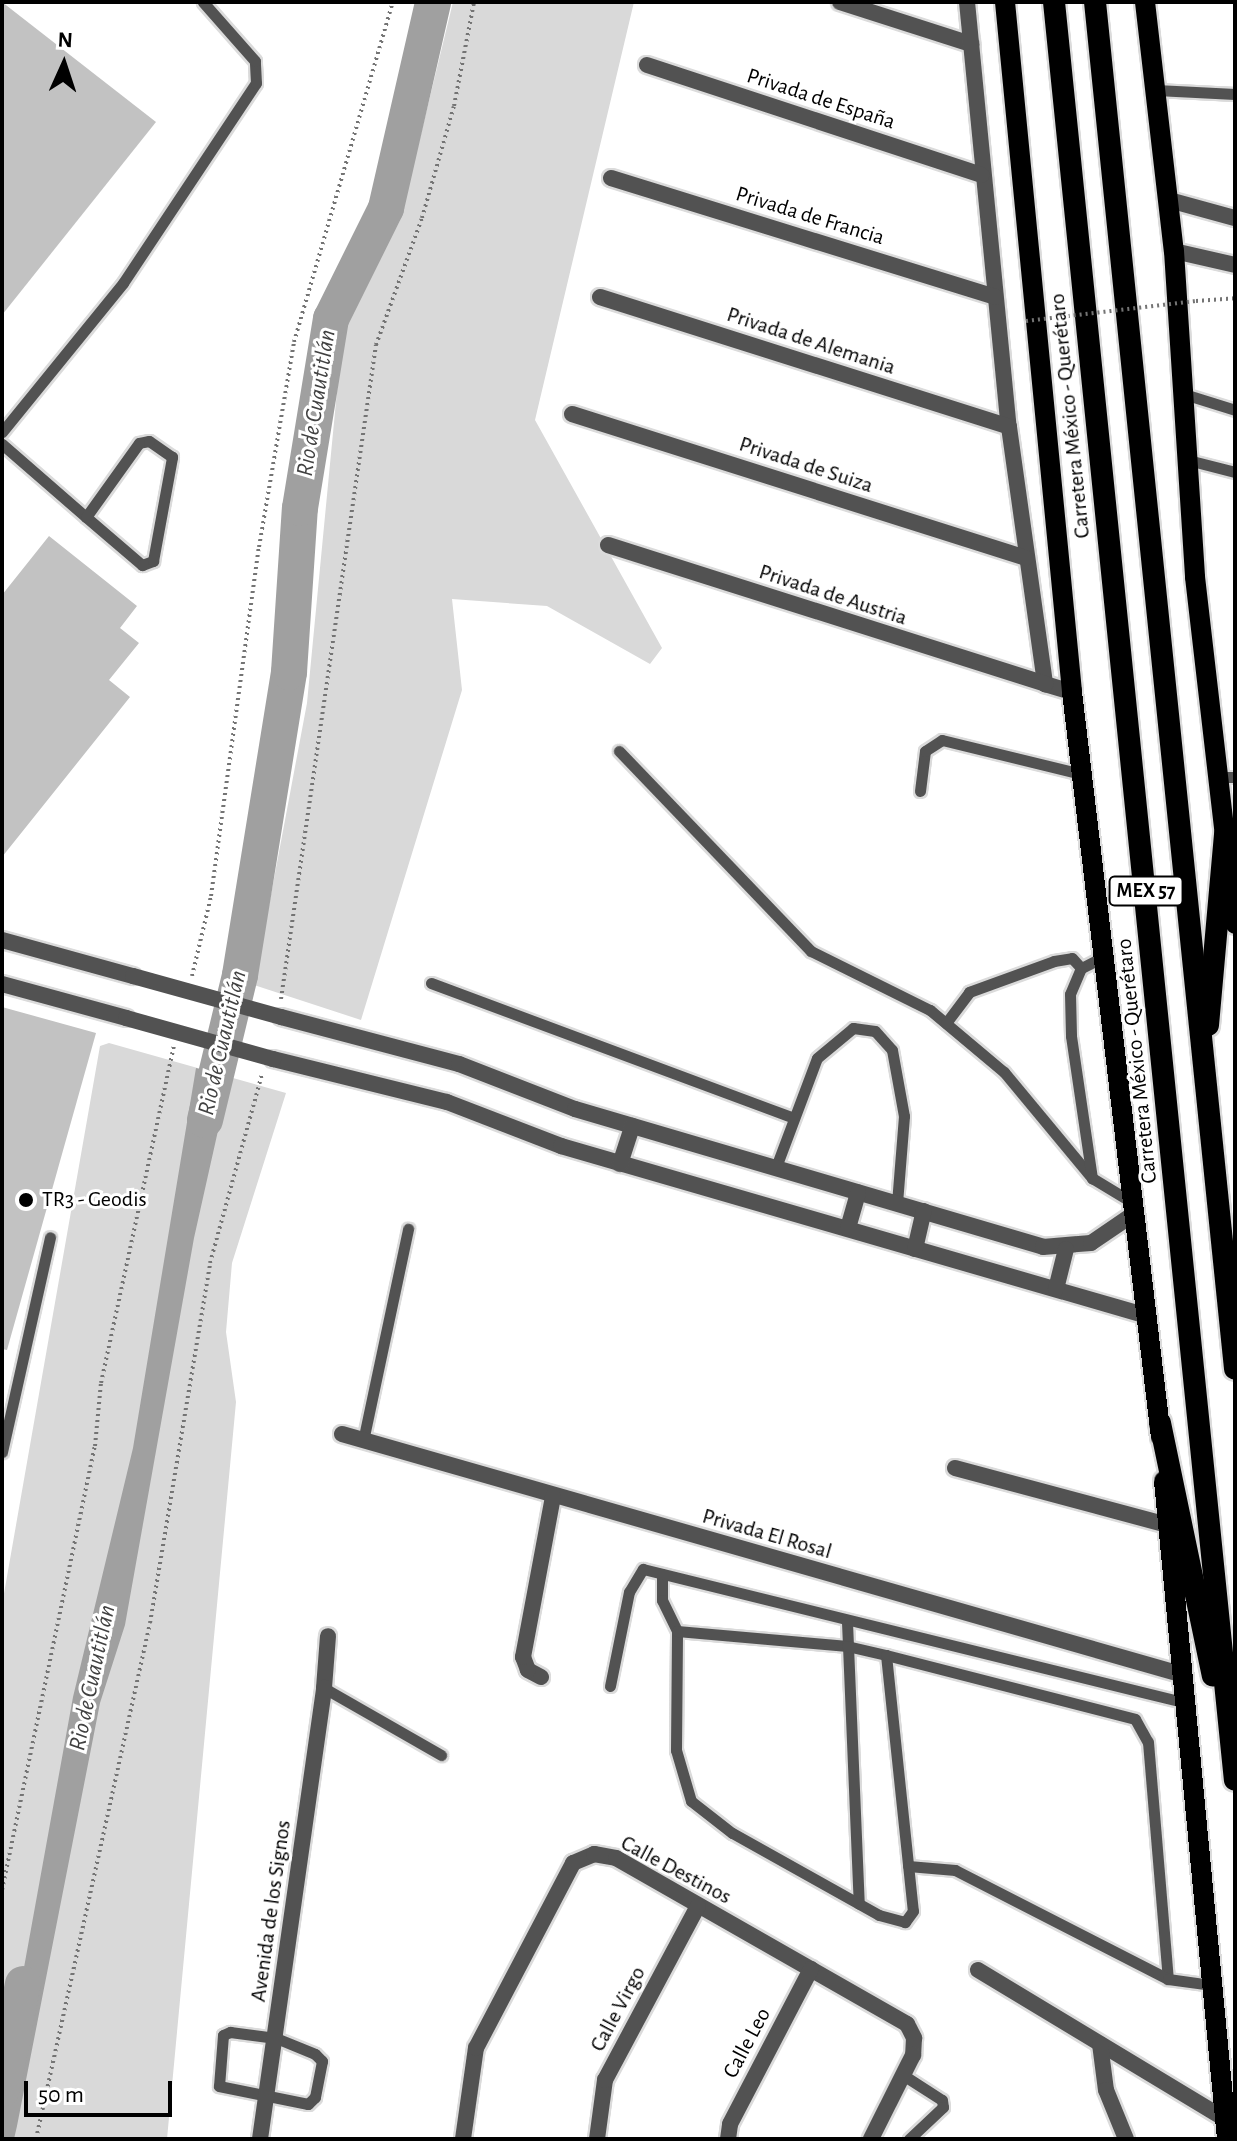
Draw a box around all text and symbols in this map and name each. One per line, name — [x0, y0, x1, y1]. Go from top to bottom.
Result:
north arrow — [24, 24, 104, 104]
text: N — [57, 29, 73, 51]
street label: Privada de España — [744, 63, 898, 135]
street label: Privada de Francia — [733, 181, 887, 251]
street label: Carretera México - Querétaro — [1044, 292, 1096, 540]
street label: Privada de Alemania — [723, 301, 899, 381]
water label: Rio de Cuautitlán — [291, 328, 343, 478]
street label: Privada de Suiza — [736, 431, 876, 499]
street label: Privada de Austria — [756, 559, 910, 631]
road number: MEX 57 — [1108, 875, 1184, 907]
street label: Carretera México - Querétaro — [1111, 937, 1163, 1185]
water label: Rio de Cuautitlán — [192, 968, 254, 1118]
place label: TR3 - Geodis — [42, 1187, 147, 1213]
marker: TR3 - Geodis — [17, 1191, 35, 1209]
street label: Privada El Rosal — [699, 1503, 835, 1565]
water label: Rio de Cuautitlán — [64, 1603, 122, 1753]
street label: Avenida de los Signos — [245, 1818, 297, 2004]
street label: Calle Destinos — [616, 1830, 736, 1910]
street label: Calle Virgo — [585, 1962, 651, 2056]
street label: Calle Leo — [717, 2003, 777, 2083]
scale bar — [28, 2065, 176, 2115]
text: 50 m — [38, 2083, 84, 2107]

